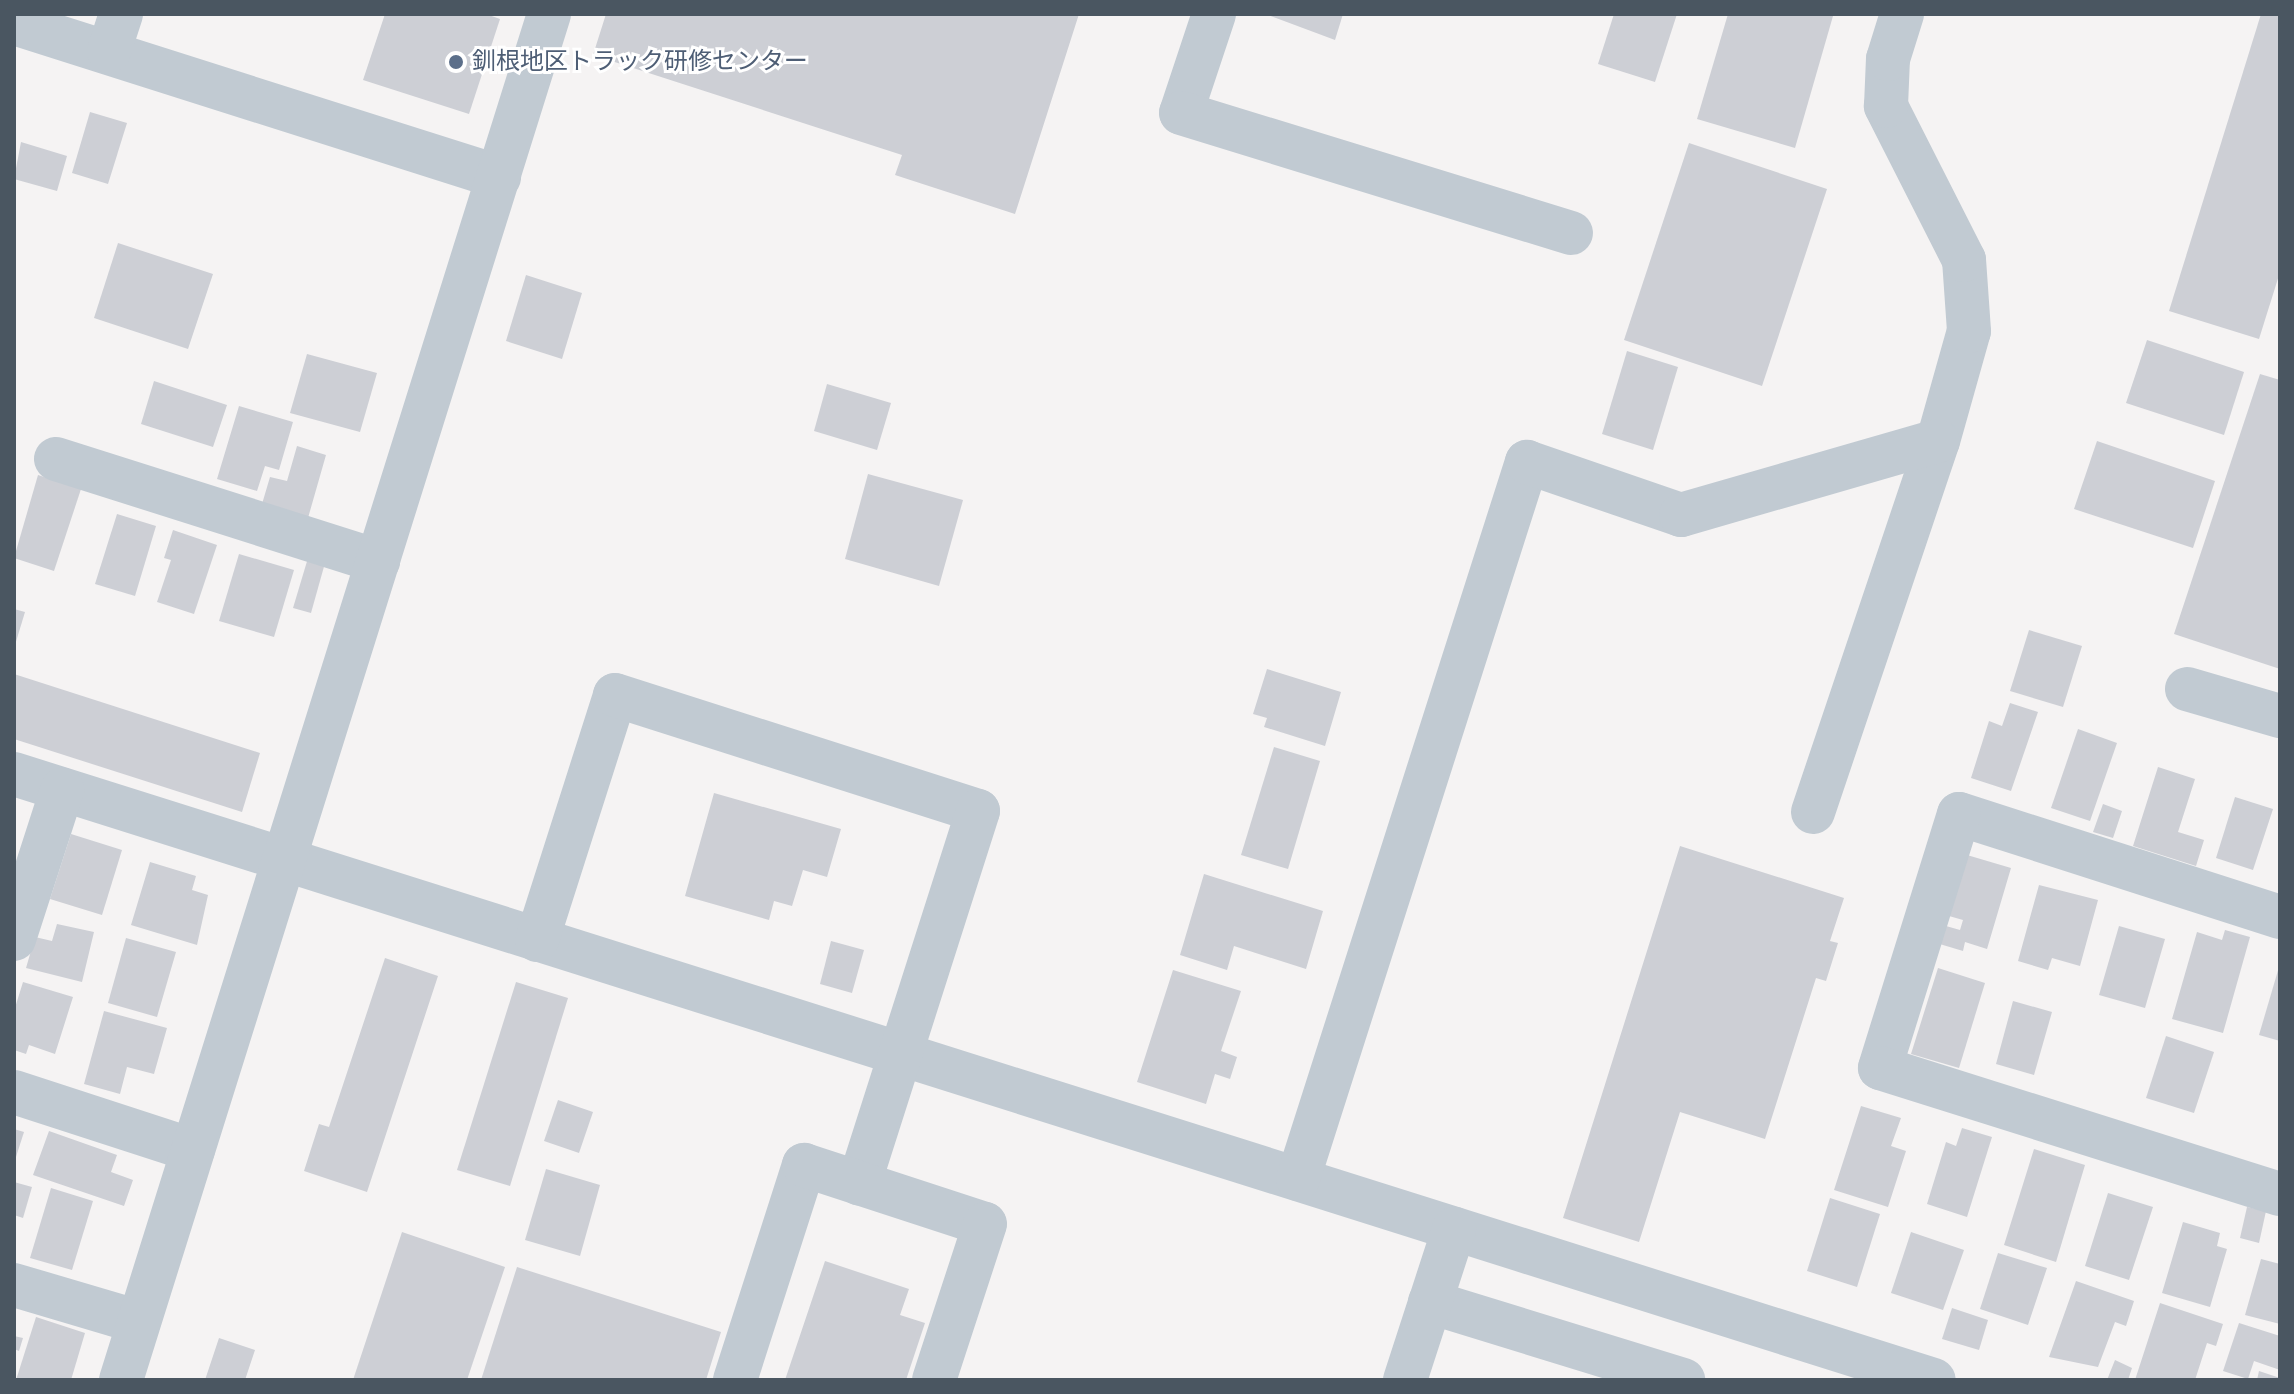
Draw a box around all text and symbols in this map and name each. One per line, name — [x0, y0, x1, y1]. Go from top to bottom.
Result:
place label: 釧根地区トラック研修センター — [472, 48, 808, 76]
marker: 釧根地区トラック研修センター — [447, 53, 465, 71]

